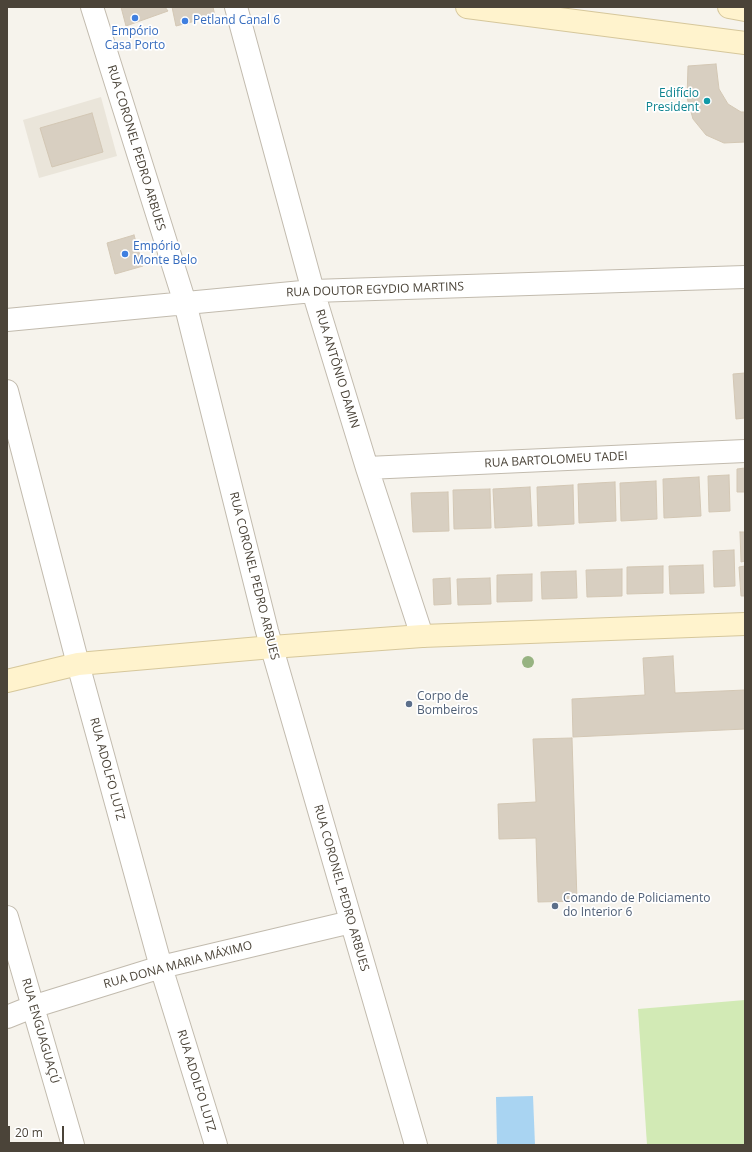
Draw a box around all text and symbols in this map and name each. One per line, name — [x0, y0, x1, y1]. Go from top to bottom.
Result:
marker: Empório Casa Porto — [130, 13, 140, 23]
place label: Petland Canal 6 — [193, 14, 280, 28]
marker: Petland Canal 6 — [180, 16, 190, 26]
place label: Empório Casa Porto — [105, 25, 165, 53]
street label: RUA CORONEL PEDRO ARBUES — [104, 63, 168, 233]
place label: Edifício President — [646, 87, 699, 115]
marker: Edifício President — [702, 96, 712, 106]
place label: Empório Monte Belo — [133, 240, 197, 268]
marker: Empório Monte Belo — [120, 249, 130, 259]
street label: RUA DOUTOR EGYDIO MARTINS — [286, 280, 464, 300]
street label: RUA ANTÔNIO DAMIN — [312, 308, 362, 430]
street label: RUA BARTOLOMEU TADEI — [484, 449, 628, 471]
street label: RUA CORONEL PEDRO ARBUES — [226, 490, 282, 662]
place label: Corpo de Bombeiros — [417, 690, 478, 718]
marker: Corpo de Bombeiros — [404, 699, 414, 709]
street label: RUA ADOLFO LUTZ — [86, 716, 128, 822]
street label: RUA CORONEL PEDRO ARBUES — [310, 803, 372, 973]
place label: Comando de Policiamento do Interior 6 — [563, 892, 710, 920]
marker: Comando de Policiamento do Interior 6 — [550, 901, 560, 911]
street label: RUA DONA MARIA MÁXIMO — [102, 938, 254, 992]
street label: RUA ENGUAGUAÇÚ — [18, 977, 62, 1085]
street label: RUA ADOLFO LUTZ — [174, 1028, 218, 1134]
scale bar — [10, 1118, 66, 1144]
text: 20 m — [15, 1124, 43, 1141]

